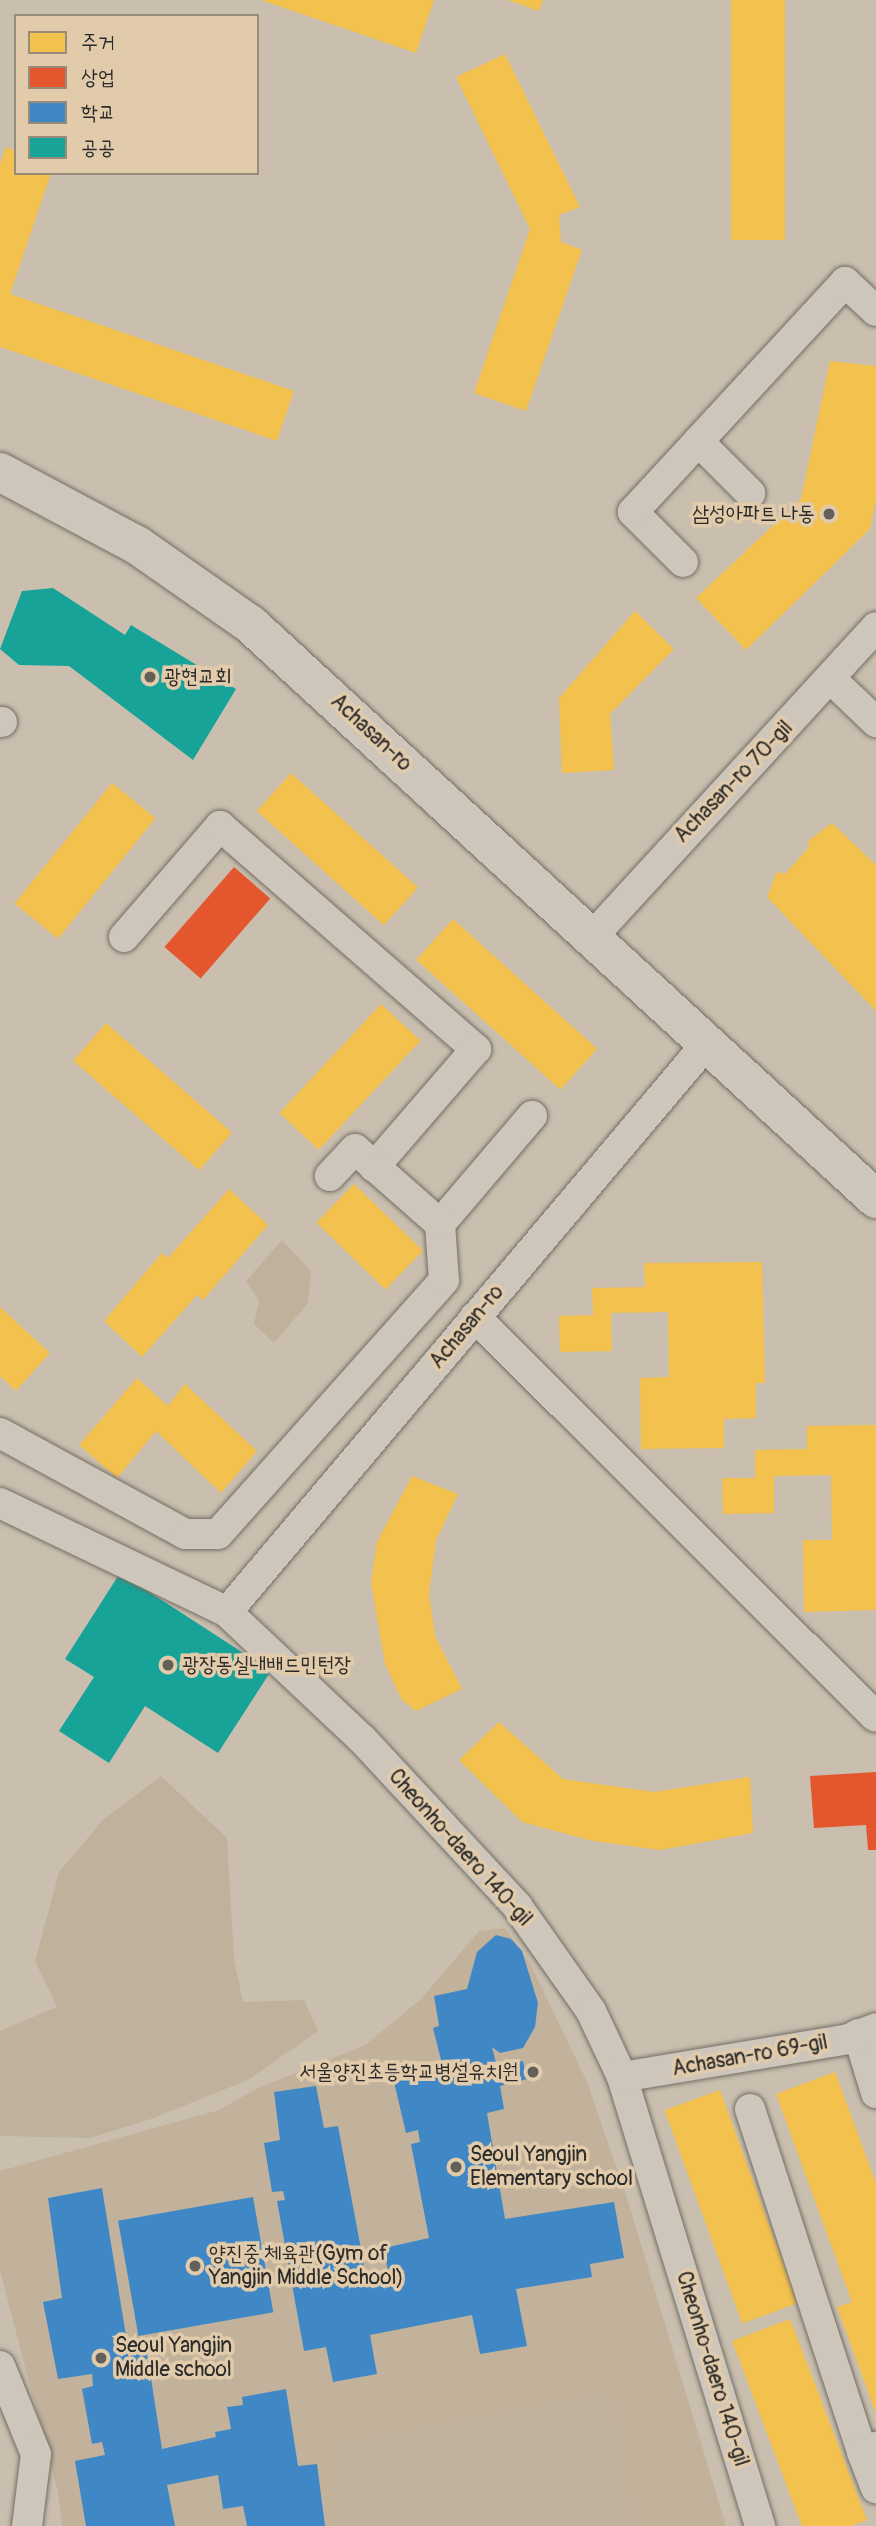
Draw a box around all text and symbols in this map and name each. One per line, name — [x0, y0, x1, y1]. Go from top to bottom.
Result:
legend — [14, 14, 259, 175]
text: 주거 — [81, 29, 115, 56]
text: 상업 — [81, 64, 115, 91]
text: 학교 — [81, 99, 115, 126]
text: 공공 — [81, 134, 115, 161]
place label: 삼성아파트 나동 — [692, 501, 815, 527]
marker: 삼성아파트 나동 — [821, 506, 837, 522]
place label: 광현교회 — [164, 664, 232, 690]
marker: 광현교회 — [142, 669, 158, 685]
street label: Achasan-ro — [325, 689, 417, 777]
street label: Achasan-ro 70-gil — [669, 716, 799, 848]
street label: Achasan-ro — [425, 1280, 509, 1374]
place label: 광장동실내배드민턴장 — [182, 1652, 351, 1678]
marker: 광장동실내배드민턴장 — [160, 1657, 176, 1673]
street label: Cheonho-daero 140-gil — [383, 1764, 537, 1932]
street label: Achasan-ro 69-gil — [670, 2030, 830, 2082]
place label: 서울양진초등학교병설유치원 — [299, 2059, 519, 2085]
marker: 서울양진초등학교병설유치원 — [525, 2064, 541, 2080]
place label: Seoul Yangjin Elementary school — [470, 2142, 633, 2192]
marker: Seoul Yangjin Elementary school — [448, 2159, 464, 2175]
place label: 양진중 체육관(Gym of Yangjin Middle School) — [209, 2241, 403, 2291]
marker: 양진중 체육관(Gym of Yangjin Middle School) — [187, 2258, 203, 2274]
street label: Cheonho-daero 140-gil — [670, 2268, 754, 2470]
place label: Seoul Yangjin Middle school — [115, 2333, 232, 2383]
marker: Seoul Yangjin Middle school — [93, 2350, 109, 2366]

